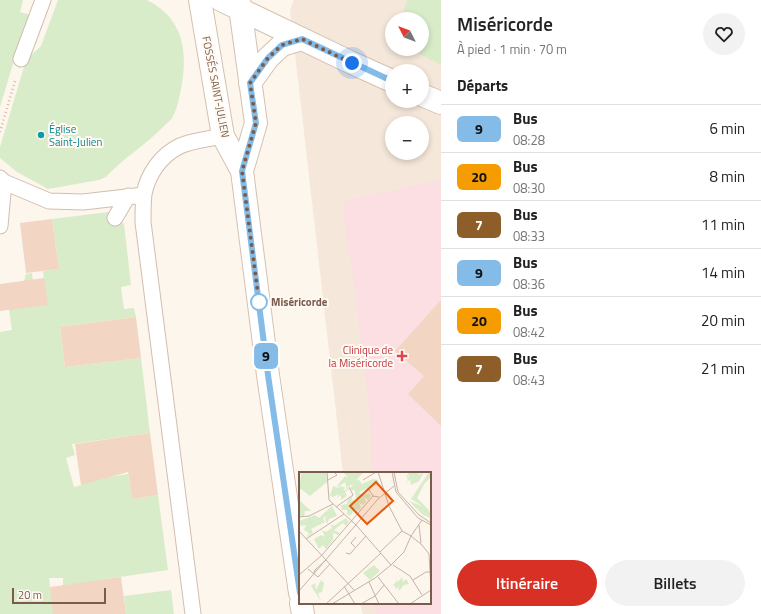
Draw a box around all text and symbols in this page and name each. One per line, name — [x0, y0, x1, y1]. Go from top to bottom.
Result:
text: Miséricorde — [457, 9, 553, 38]
north arrow — [385, 12, 429, 56]
map controls — [385, 12, 429, 160]
button: heart — [703, 13, 745, 55]
street label: FOSSÉS SAINT-JULIEN — [198, 35, 234, 139]
text: À pied · 1 min · 70 m — [457, 39, 567, 59]
your location — [342, 53, 362, 73]
button: + — [385, 64, 429, 108]
text: Départs — [457, 74, 508, 97]
text: Bus — [513, 107, 538, 130]
button: − — [385, 116, 429, 160]
text: 6 min — [709, 117, 745, 140]
text: 9 — [475, 118, 483, 139]
place label: Église Saint-Julien — [49, 121, 102, 150]
marker: Église Saint-Julien — [36, 130, 46, 140]
text: 08:28 — [513, 130, 545, 150]
text: Bus — [513, 155, 538, 178]
text: 8 min — [709, 165, 745, 188]
text: 20 — [471, 166, 487, 187]
text: 08:30 — [513, 178, 545, 198]
text: Bus — [513, 203, 538, 226]
text: 11 min — [701, 213, 745, 236]
text: 7 — [475, 214, 483, 235]
text: 08:33 — [513, 226, 545, 246]
text: Bus — [513, 251, 538, 274]
text: 14 min — [701, 261, 745, 284]
text: 9 — [475, 262, 483, 283]
text: 08:36 — [513, 274, 545, 294]
marker: Miséricorde — [250, 293, 268, 311]
place label: Miséricorde — [271, 294, 328, 310]
text: Bus — [513, 299, 538, 322]
text: 20 min — [701, 309, 745, 332]
text: 20 — [471, 310, 487, 331]
text: 08:42 — [513, 322, 545, 342]
place label: Clinique de la Miséricorde — [328, 342, 393, 371]
line badge: 9 — [253, 343, 279, 369]
text: 9 — [262, 345, 270, 366]
text: Bus — [513, 347, 538, 370]
marker: Clinique de la Miséricorde — [396, 350, 408, 362]
text: 21 min — [701, 357, 745, 380]
text: 7 — [475, 358, 483, 379]
text: 08:43 — [513, 370, 545, 390]
inset map — [299, 472, 431, 604]
button: Itinéraire — [457, 560, 597, 606]
button: Billets — [605, 560, 745, 606]
scale bar — [12, 586, 106, 605]
text: 20 m — [18, 587, 42, 603]

